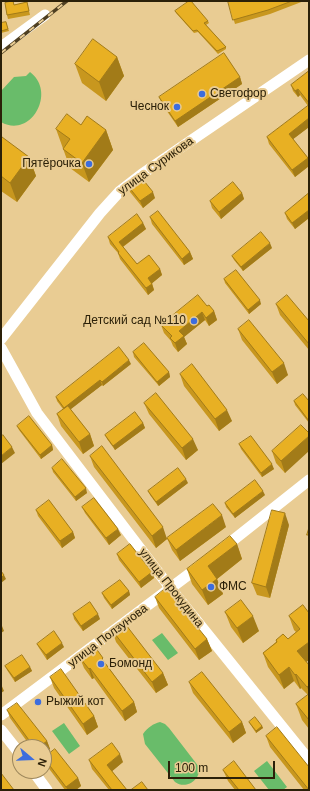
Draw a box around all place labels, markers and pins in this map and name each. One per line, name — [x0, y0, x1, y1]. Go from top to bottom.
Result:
place label: Светофор — [210, 87, 266, 101]
marker: Светофор — [197, 89, 207, 99]
place label: Чеснок — [130, 100, 169, 114]
marker: Чеснок — [172, 102, 182, 112]
place label: Пятёрочка — [22, 157, 81, 171]
marker: Пятёрочка — [84, 159, 94, 169]
place label: Детский сад №110 — [83, 314, 186, 328]
marker: Детский сад №110 — [189, 316, 199, 326]
place label: ФМС — [219, 580, 247, 594]
marker: ФМС — [206, 582, 216, 592]
place label: Бомонд — [109, 657, 152, 671]
marker: Бомонд — [96, 659, 106, 669]
place label: Рыжий кот — [46, 695, 105, 709]
marker: Рыжий кот — [33, 697, 43, 707]

